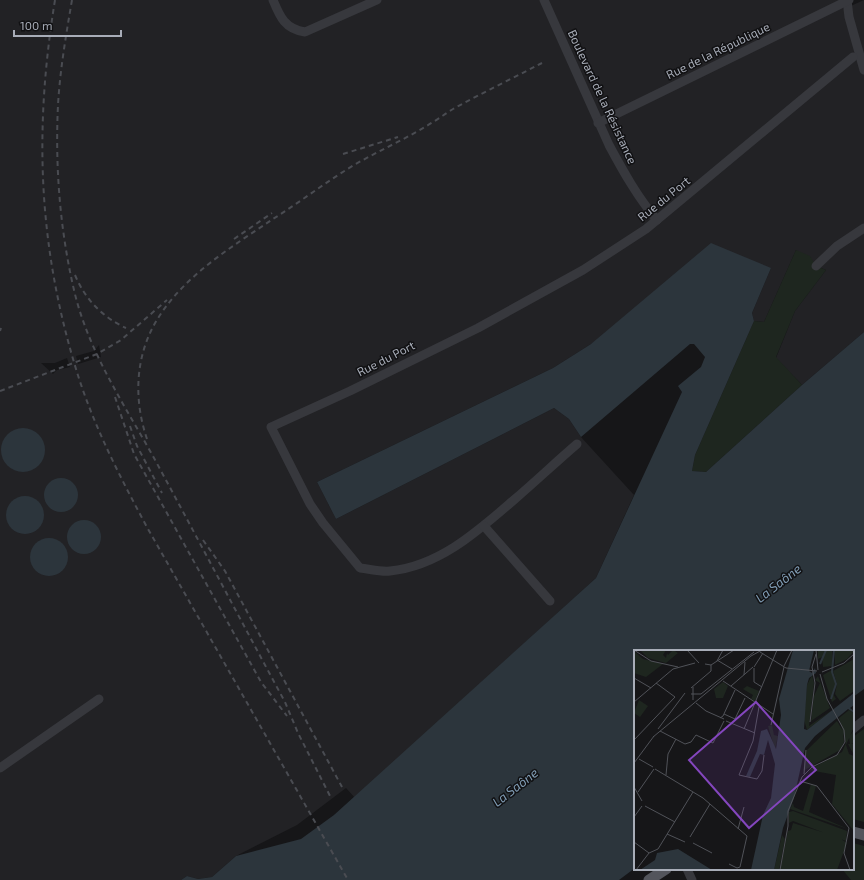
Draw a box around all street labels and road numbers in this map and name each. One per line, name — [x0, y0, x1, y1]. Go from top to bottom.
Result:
street label: Rue de la République — [664, 19, 772, 81]
street label: Boulevard de la Résistance — [566, 27, 640, 166]
street label: Rue du Port — [634, 173, 693, 223]
street label: Rue du Port — [354, 337, 417, 379]

